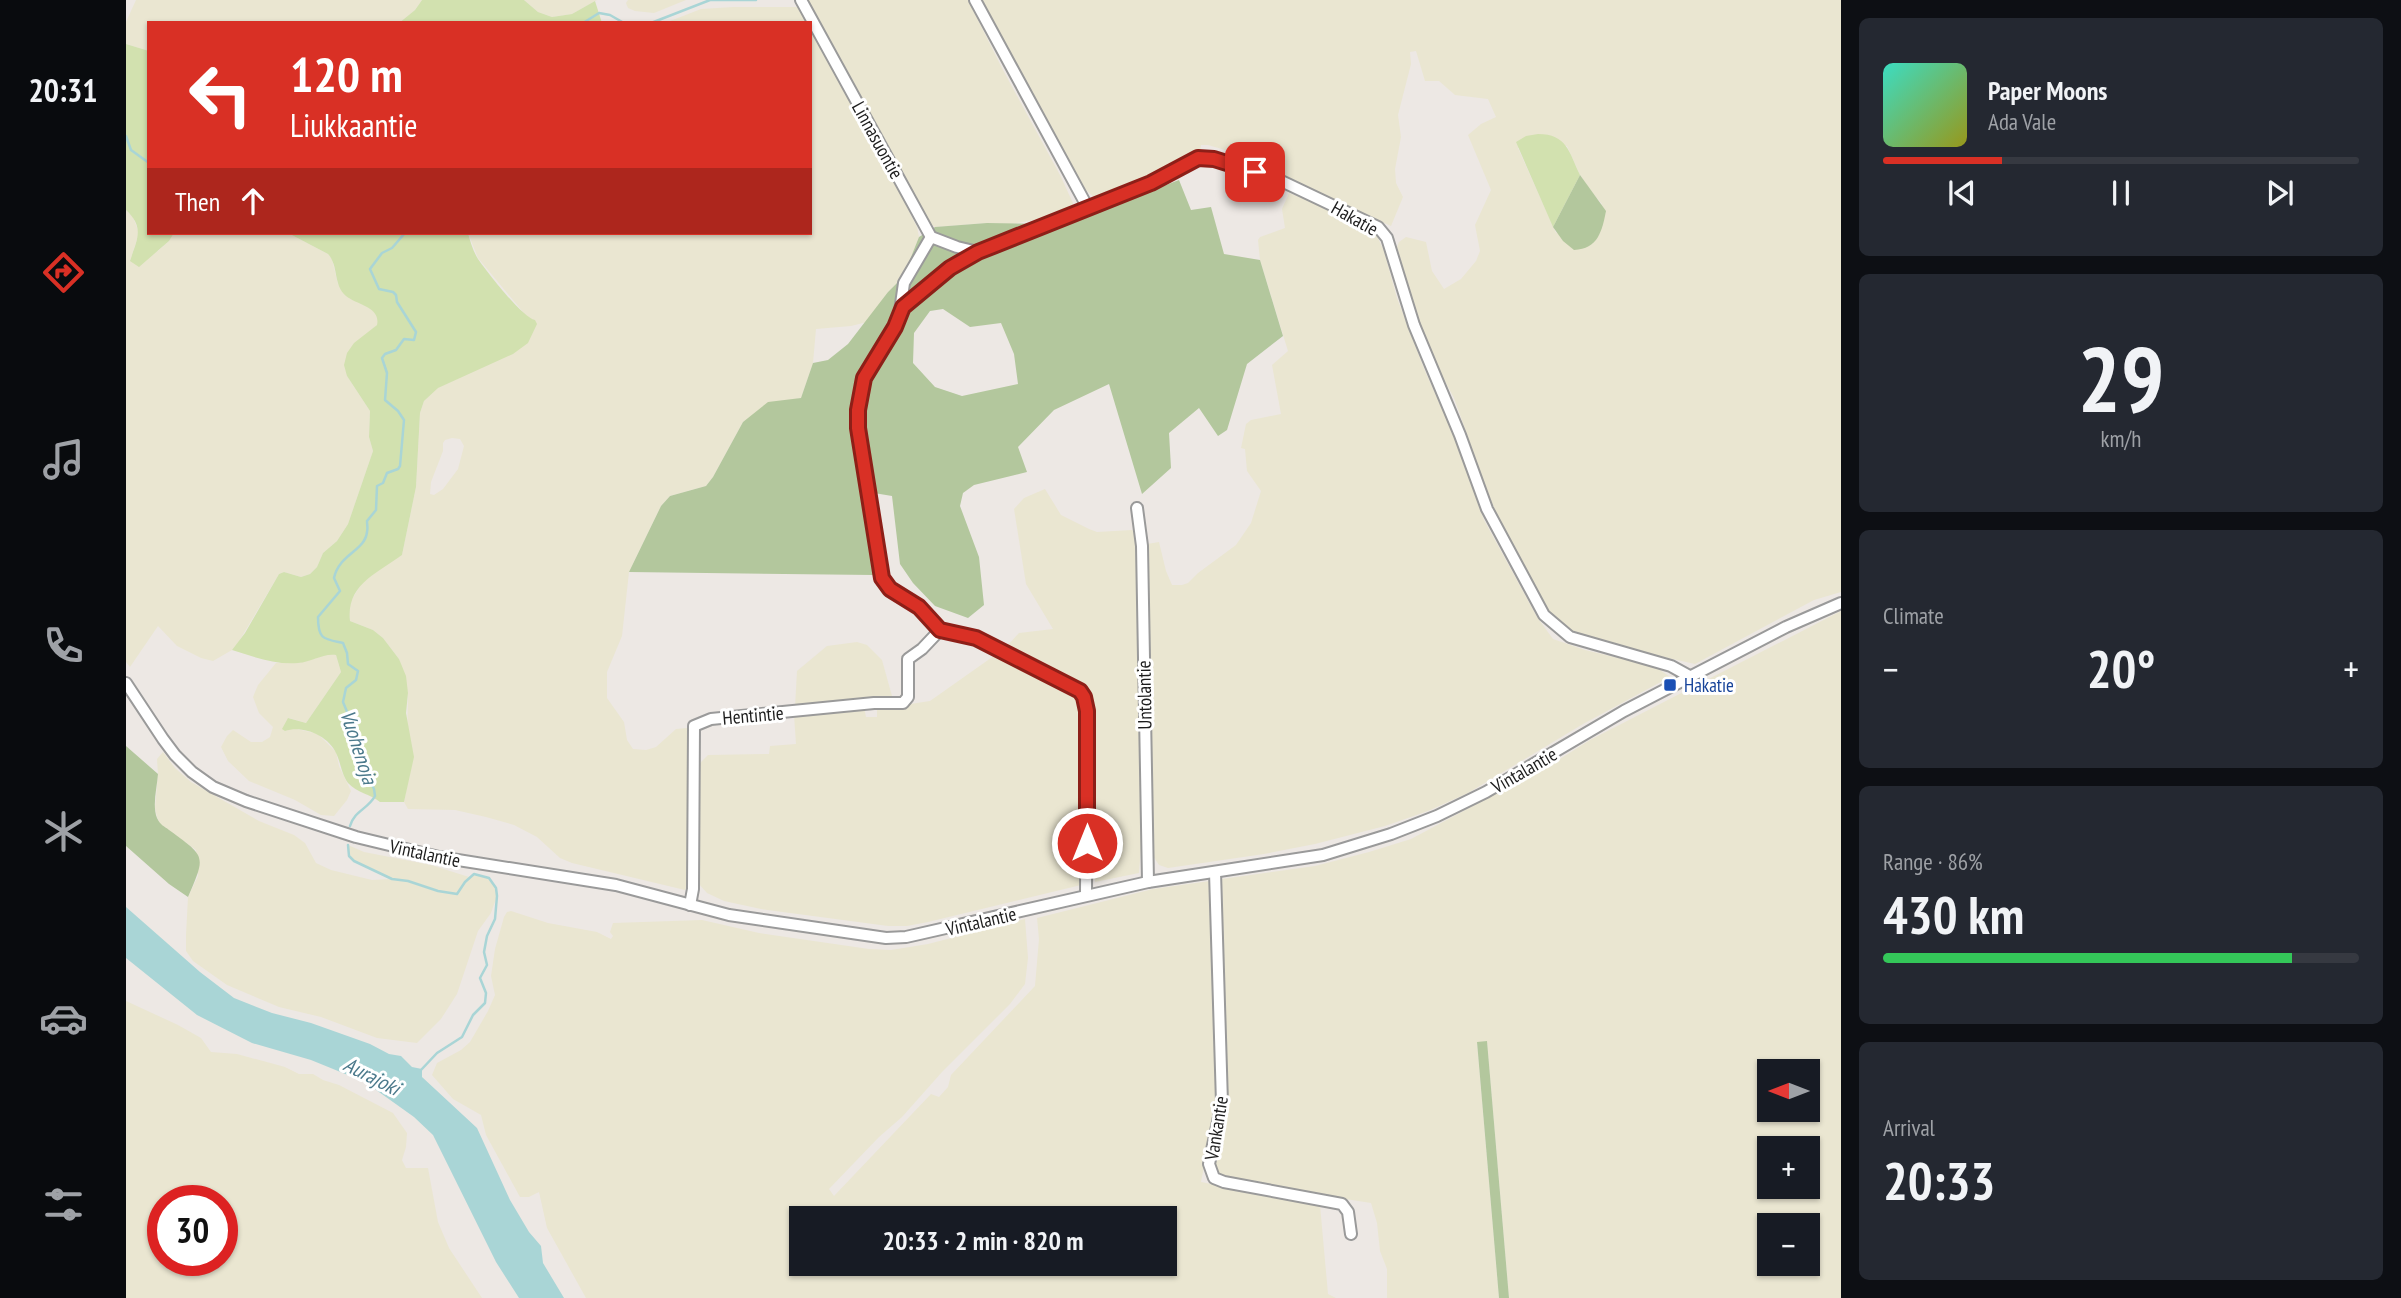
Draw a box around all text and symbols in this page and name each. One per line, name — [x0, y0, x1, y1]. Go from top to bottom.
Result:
text: 120 m — [290, 42, 403, 106]
icon: left — [175, 49, 266, 140]
text: 20:31 — [28, 69, 98, 111]
text: Paper Moons — [1988, 74, 2107, 107]
street label: Linnasuontie — [847, 97, 909, 183]
text: Liukkaantie — [290, 104, 418, 146]
text: Ada Vale — [1988, 107, 2056, 136]
pin — [1225, 142, 1285, 202]
icon: arrive — [1236, 153, 1274, 191]
icon: previous — [1943, 174, 1981, 212]
icon: pause — [2102, 174, 2140, 212]
icon: next — [2261, 174, 2299, 212]
icon: ahead — [234, 182, 272, 220]
text: Then — [175, 185, 220, 218]
street label: Hakatie — [1327, 195, 1383, 241]
icon: directions — [39, 248, 88, 297]
text: 29 — [2078, 319, 2165, 437]
text: km/h — [2101, 424, 2141, 453]
icon: music — [39, 435, 88, 484]
text: Climate — [1883, 601, 1944, 630]
icon: phone — [39, 621, 88, 670]
text: 20° — [2087, 635, 2155, 702]
text: − — [1883, 644, 1899, 693]
text: + — [2343, 644, 2359, 693]
street label: Untolantie — [1131, 660, 1157, 730]
place label: Hakatie — [1684, 673, 1734, 697]
marker: Hakatie — [1662, 677, 1678, 693]
street label: Hentintie — [721, 700, 785, 730]
water label: Vuohenoja — [334, 707, 384, 789]
street label: Vintalantie — [1486, 742, 1561, 799]
position arrow — [1050, 806, 1124, 880]
icon: climate — [39, 807, 88, 856]
street label: Vintalantie — [386, 834, 463, 872]
text: Range · 86% — [1883, 847, 1983, 876]
text: 430 km — [1883, 881, 2024, 948]
street label: Vintalantie — [942, 901, 1019, 941]
icon: car — [39, 994, 88, 1043]
water label: Aurajoki — [339, 1050, 407, 1103]
north arrow — [1757, 1059, 1820, 1122]
map controls — [1757, 1059, 1820, 1276]
street label: Vankantie — [1199, 1094, 1233, 1163]
text: Arrival — [1883, 1113, 1935, 1142]
button: + — [1757, 1136, 1820, 1199]
text: 20:33 — [1883, 1147, 1995, 1214]
icon: filters — [39, 1180, 88, 1229]
speed limit sign: 30 — [147, 1185, 238, 1276]
button: − — [1757, 1213, 1820, 1276]
text: 20:33 · 2 min · 820 m — [883, 1224, 1083, 1257]

